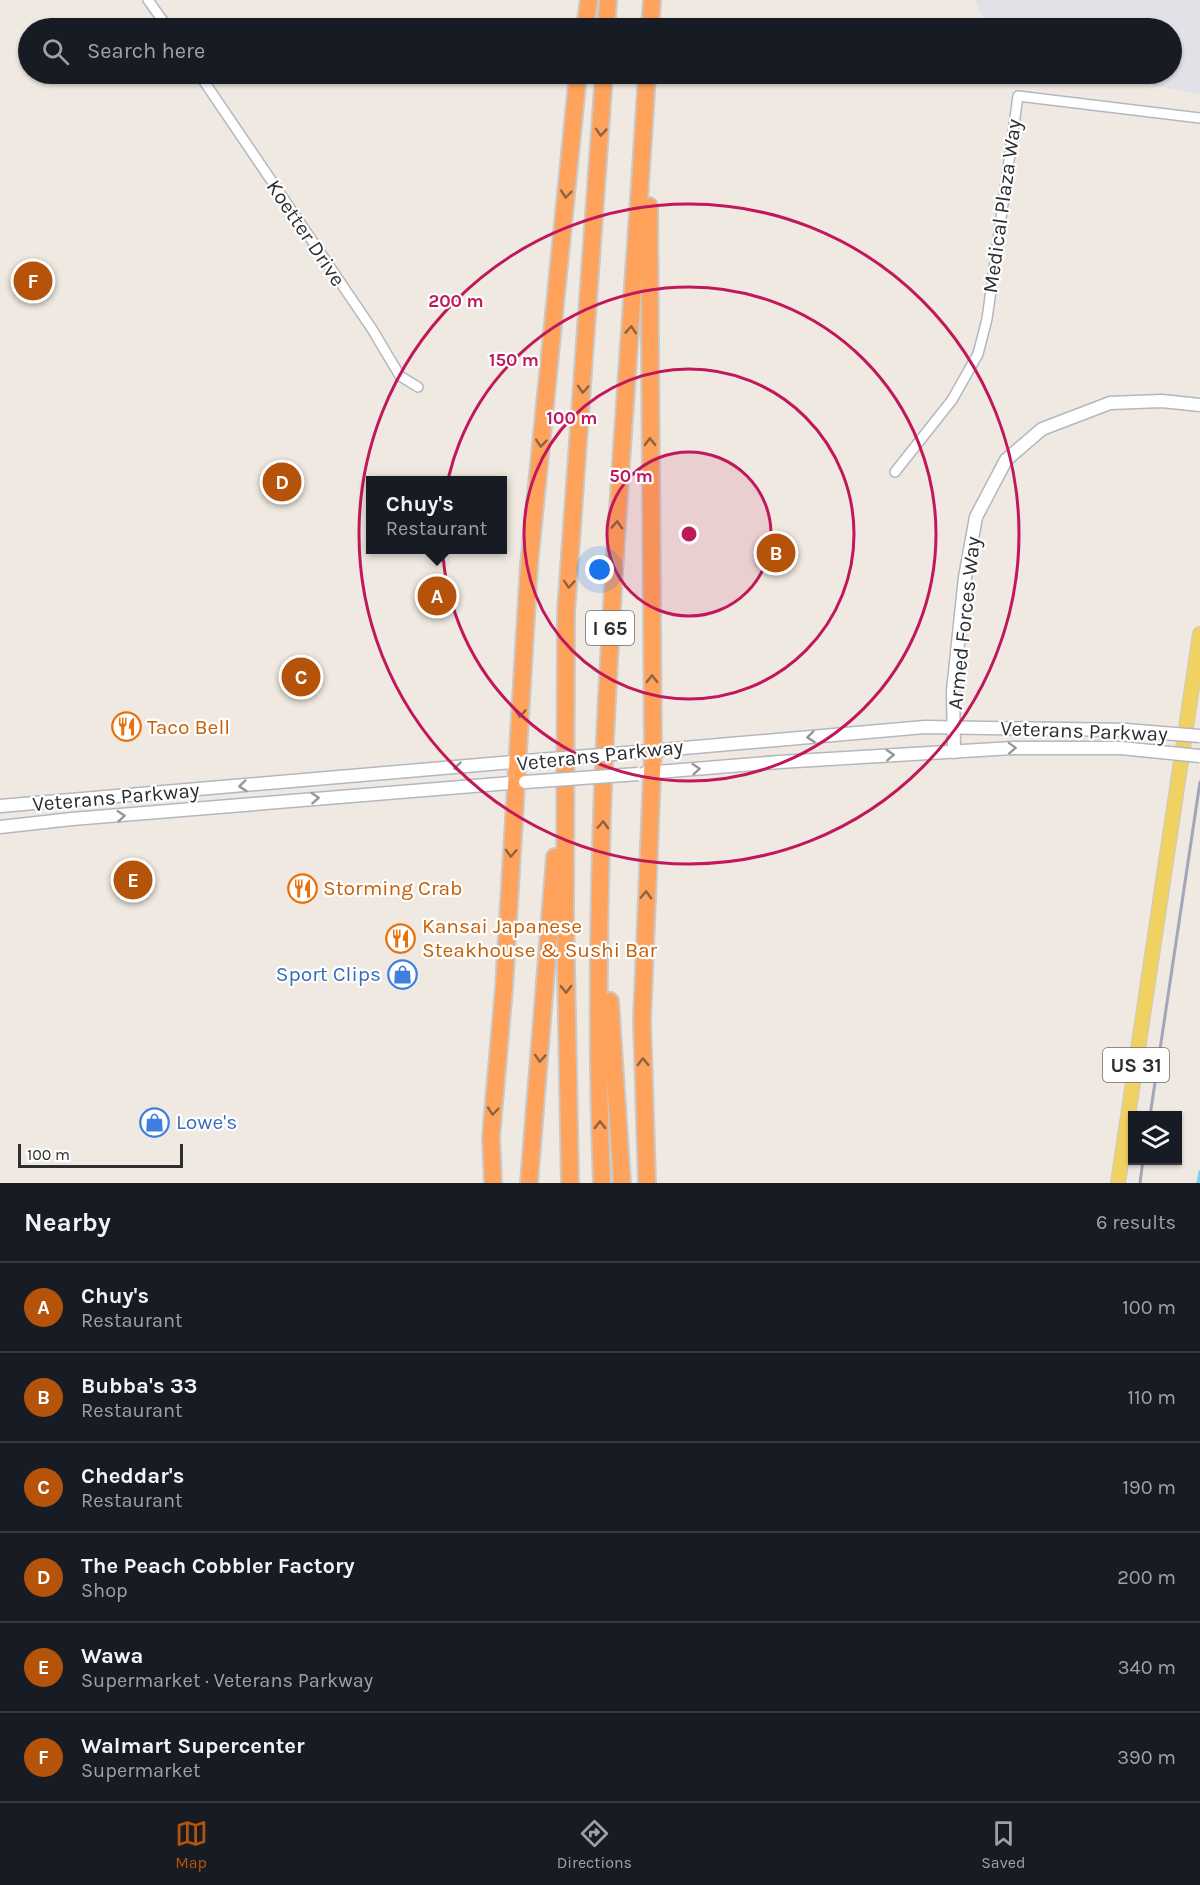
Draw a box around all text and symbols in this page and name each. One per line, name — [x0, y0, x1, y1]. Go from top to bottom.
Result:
search box — [18, 18, 1182, 84]
icon: search — [39, 35, 72, 68]
text: Search here — [87, 38, 205, 64]
street label: Medical Plaza Way — [978, 117, 1026, 295]
one-way arrow — [594, 127, 607, 136]
street label: Koetter Drive — [262, 175, 350, 291]
one-way arrow — [560, 190, 573, 199]
pin: F — [14, 258, 52, 304]
text: 200 m — [428, 290, 484, 312]
one-way arrow — [624, 326, 637, 335]
text: 150 m — [489, 349, 539, 371]
one-way arrow — [577, 385, 590, 394]
text: 100 m — [547, 407, 597, 429]
one-way arrow — [644, 437, 656, 446]
one-way arrow — [535, 439, 548, 448]
pin: D — [262, 460, 302, 504]
text: 50 m — [609, 465, 653, 487]
popup — [366, 476, 507, 554]
text: Chuy's — [386, 491, 454, 517]
text: Restaurant — [386, 517, 487, 540]
one-way arrow — [611, 520, 624, 529]
centre of rings — [679, 524, 699, 544]
pin: B — [756, 530, 796, 576]
street label: Armed Forces Way — [943, 535, 985, 711]
your location — [585, 555, 614, 584]
pin: A — [418, 574, 456, 618]
one-way arrow — [562, 579, 575, 588]
road number: I 65 — [586, 611, 634, 645]
pin: C — [282, 654, 320, 700]
one-way arrow — [646, 674, 658, 683]
one-way arrow — [513, 708, 526, 717]
restaurant icon: Taco Bell — [110, 711, 142, 743]
place label: Taco Bell — [147, 715, 230, 739]
street label: Veterans Parkway — [1000, 716, 1168, 746]
one-way arrow — [807, 730, 816, 742]
street label: Veterans Parkway — [515, 734, 685, 776]
one-way arrow — [1008, 742, 1017, 755]
one-way arrow — [886, 749, 895, 762]
one-way arrow — [454, 761, 463, 774]
one-way arrow — [691, 763, 700, 776]
street label: Veterans Parkway — [31, 778, 201, 816]
one-way arrow — [238, 779, 247, 792]
one-way arrow — [311, 792, 320, 805]
one-way arrow — [116, 810, 125, 823]
one-way arrow — [596, 820, 609, 829]
one-way arrow — [505, 849, 518, 858]
pin: E — [114, 858, 152, 902]
restaurant icon: Storming Crab — [286, 872, 318, 904]
place label: Storming Crab — [323, 876, 463, 900]
one-way arrow — [640, 891, 652, 900]
place label: Kansai Japanese Steakhouse & Sushi Bar — [422, 914, 658, 962]
restaurant icon: Kansai Japanese Steakhouse & Sushi Bar — [385, 922, 417, 954]
shop icon: Sport Clips — [386, 958, 418, 990]
place label: Sport Clips — [276, 962, 381, 986]
one-way arrow — [559, 984, 572, 993]
road number: US 31 — [1103, 1048, 1169, 1082]
one-way arrow — [534, 1054, 547, 1063]
one-way arrow — [636, 1057, 649, 1066]
shop icon: Lowe's — [139, 1106, 171, 1138]
one-way arrow — [487, 1106, 500, 1115]
place label: Lowe's — [176, 1110, 237, 1134]
map controls — [1128, 1111, 1182, 1165]
button: layers — [1128, 1111, 1182, 1165]
one-way arrow — [594, 1120, 606, 1129]
scale bar — [18, 1141, 183, 1168]
text: 100 m — [27, 1145, 70, 1164]
text: Nearby — [24, 1207, 111, 1238]
text: 6 results — [1096, 1211, 1176, 1234]
text: Chuy's — [81, 1283, 149, 1309]
text: A — [37, 1296, 50, 1319]
text: 100 m — [1122, 1296, 1176, 1319]
text: Restaurant — [81, 1309, 183, 1332]
text: Bubba's 33 — [81, 1373, 197, 1399]
text: B — [37, 1386, 50, 1409]
text: 110 m — [1127, 1386, 1176, 1409]
text: Restaurant — [81, 1399, 183, 1422]
text: Cheddar's — [81, 1463, 184, 1489]
text: C — [37, 1476, 50, 1499]
text: 190 m — [1122, 1476, 1176, 1499]
text: Restaurant — [81, 1489, 183, 1512]
text: The Peach Cobbler Factory — [81, 1553, 355, 1579]
text: D — [37, 1566, 50, 1589]
text: 200 m — [1117, 1566, 1176, 1589]
text: Shop — [81, 1579, 128, 1602]
text: Wawa — [81, 1643, 143, 1669]
text: E — [38, 1656, 49, 1679]
text: 340 m — [1118, 1656, 1176, 1679]
text: Supermarket · Veterans Parkway — [81, 1669, 373, 1692]
text: Walmart Supercenter — [81, 1733, 305, 1759]
text: F — [38, 1746, 49, 1769]
text: 390 m — [1117, 1746, 1176, 1769]
text: Supermarket — [81, 1759, 200, 1782]
tab: Map — [175, 1817, 208, 1872]
tab: Directions — [557, 1817, 632, 1872]
tab: Saved — [981, 1817, 1025, 1872]

